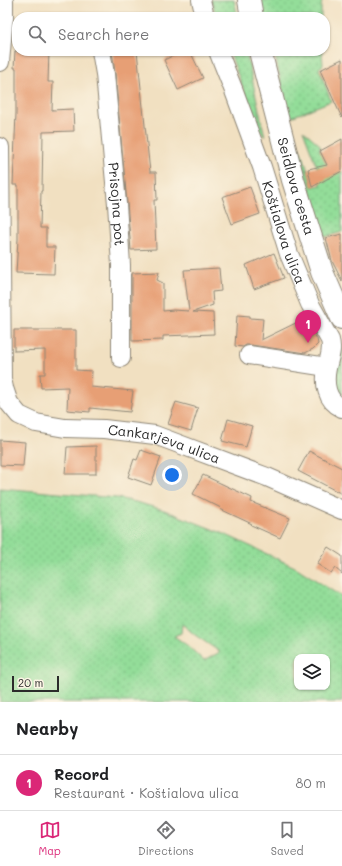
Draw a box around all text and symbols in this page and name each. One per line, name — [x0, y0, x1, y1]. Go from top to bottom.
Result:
search box — [12, 12, 330, 56]
icon: search — [26, 23, 48, 45]
text: Search here — [58, 24, 149, 44]
street label: Seidlova cesta — [273, 135, 320, 237]
street label: Prisojna pot — [104, 161, 130, 247]
street label: Koštialova ulica — [258, 178, 310, 287]
pin: 1 — [295, 310, 321, 343]
street label: Cankarjeva ulica — [107, 420, 223, 468]
your location — [162, 465, 182, 485]
map controls — [294, 654, 330, 690]
button: layers — [294, 654, 330, 690]
scale bar — [12, 674, 59, 693]
text: 20 m — [18, 675, 43, 690]
text: Nearby — [16, 717, 78, 739]
text: Record — [54, 764, 109, 784]
text: 1 — [26, 774, 32, 791]
text: 80 m — [296, 774, 326, 791]
text: Restaurant · Koštialova ulica — [54, 784, 239, 801]
tab: Map — [39, 819, 61, 858]
tab: Directions — [138, 819, 194, 858]
tab: Saved — [271, 819, 303, 858]

